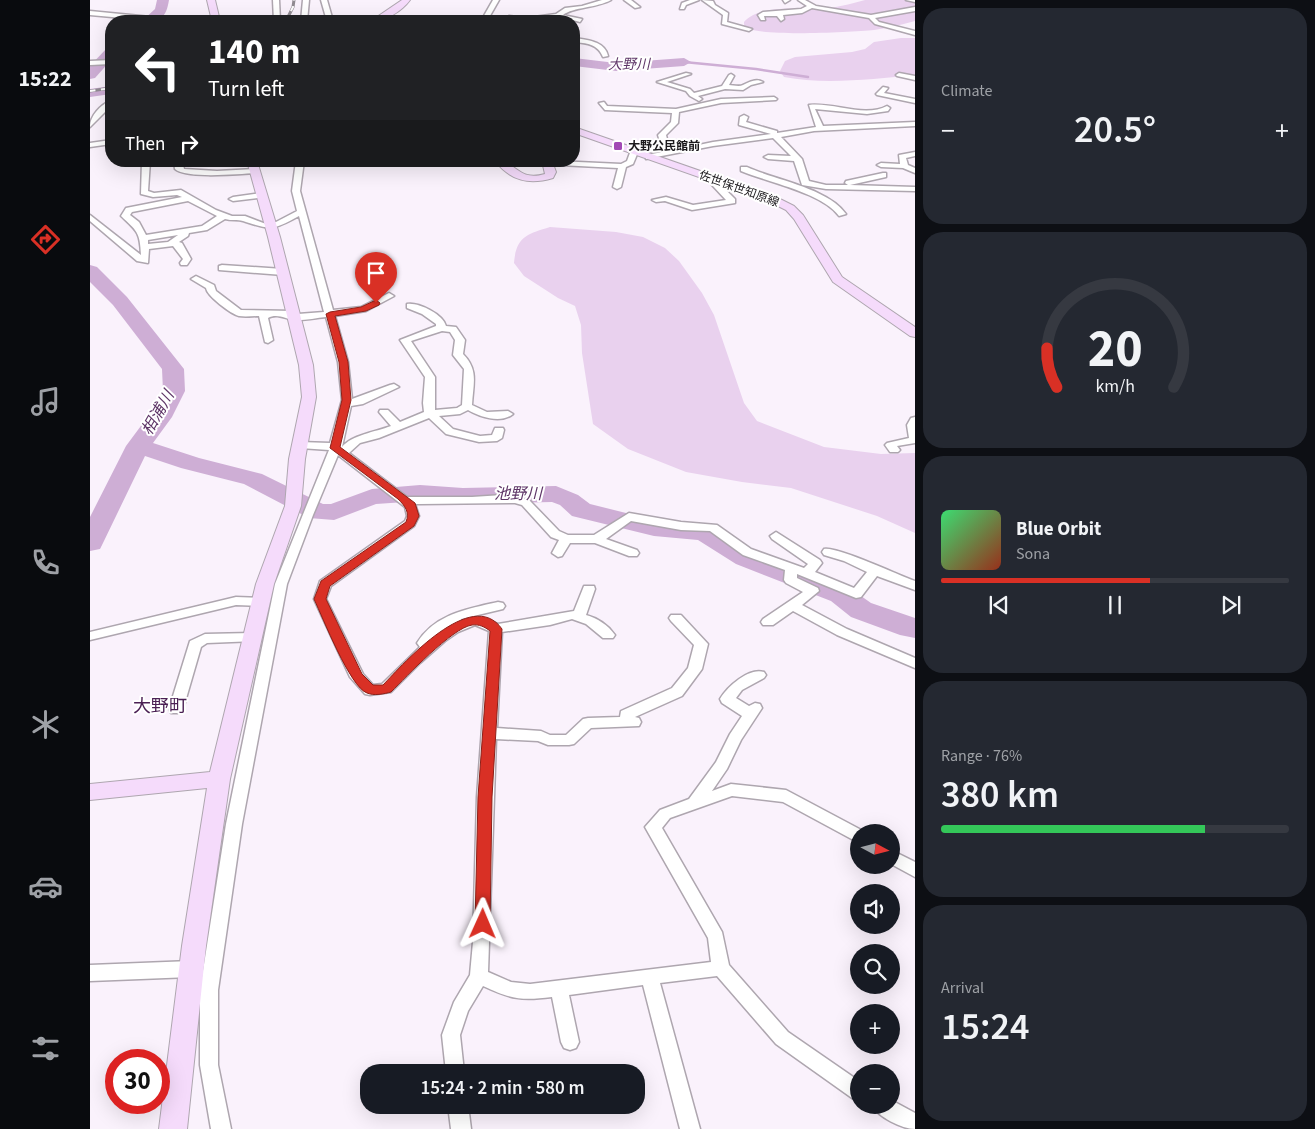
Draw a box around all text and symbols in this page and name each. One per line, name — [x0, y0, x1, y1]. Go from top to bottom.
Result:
text: 140 m — [208, 27, 300, 77]
icon: left — [125, 35, 190, 100]
water label: 大野川 — [608, 55, 652, 75]
text: 15:22 — [18, 63, 72, 95]
text: Turn left — [208, 73, 284, 105]
text: Climate — [941, 80, 992, 102]
text: 20.5° — [1074, 103, 1156, 157]
text: − — [941, 111, 955, 151]
text: + — [1275, 111, 1289, 151]
icon: right — [175, 130, 203, 158]
text: Then — [125, 131, 165, 158]
place label: 大野公民館前 — [628, 138, 700, 155]
marker: 大野公民館前 — [612, 140, 624, 152]
street label: 佐世保世知原線 — [697, 167, 781, 211]
icon: directions — [28, 222, 63, 257]
pin — [355, 252, 397, 303]
icon: arrive — [362, 259, 390, 287]
text: 20 — [1088, 313, 1142, 387]
text: km/h — [1095, 374, 1135, 399]
icon: music — [28, 384, 63, 419]
water label: 相浦川 — [136, 385, 181, 439]
water label: 池野川 — [494, 483, 544, 505]
text: Blue Orbit — [1016, 516, 1101, 543]
text: Sona — [1016, 543, 1050, 565]
icon: phone — [28, 545, 63, 580]
icon: previous — [985, 591, 1013, 619]
icon: pause — [1101, 591, 1129, 619]
icon: next — [1217, 591, 1245, 619]
district label: 大野町 — [133, 694, 187, 719]
icon: climate — [28, 707, 63, 742]
text: Range · 76% — [941, 745, 1022, 767]
text: 380 km — [941, 768, 1059, 822]
north arrow — [850, 824, 900, 874]
map controls — [850, 824, 900, 1114]
icon: car — [28, 869, 63, 904]
button: sound — [850, 884, 900, 934]
position arrow — [456, 897, 508, 949]
button: search — [850, 944, 900, 994]
text: Arrival — [941, 977, 984, 999]
text: 15:24 — [941, 1000, 1029, 1054]
button: + — [850, 1004, 900, 1054]
icon: filters — [28, 1031, 63, 1066]
speed limit sign: 30 — [105, 1049, 170, 1114]
button: − — [850, 1064, 900, 1114]
text: 15:24 · 2 min · 580 m — [420, 1075, 585, 1102]

